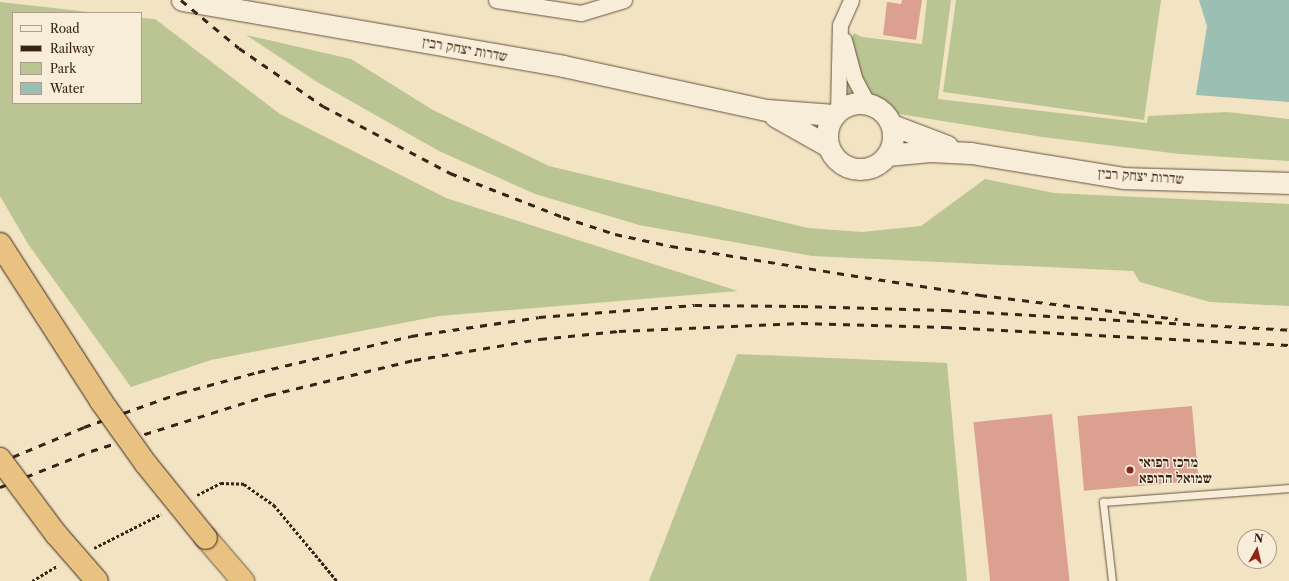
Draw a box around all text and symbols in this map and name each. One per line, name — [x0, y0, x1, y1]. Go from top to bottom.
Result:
legend — [12, 12, 142, 104]
text: Road — [50, 21, 80, 36]
street label: שדרות יצחק רבין — [421, 33, 509, 65]
text: Railway — [50, 41, 95, 56]
text: Park — [50, 61, 76, 76]
text: Water — [50, 81, 84, 96]
street label: שדרות יצחק רבין — [1097, 165, 1185, 187]
place label: מרכז רפואי שמואל הרופא — [1139, 454, 1212, 486]
marker: מרכז רפואי שמואל הרופא — [1124, 464, 1136, 476]
north arrow — [1237, 529, 1277, 569]
text: N — [1253, 531, 1264, 546]

